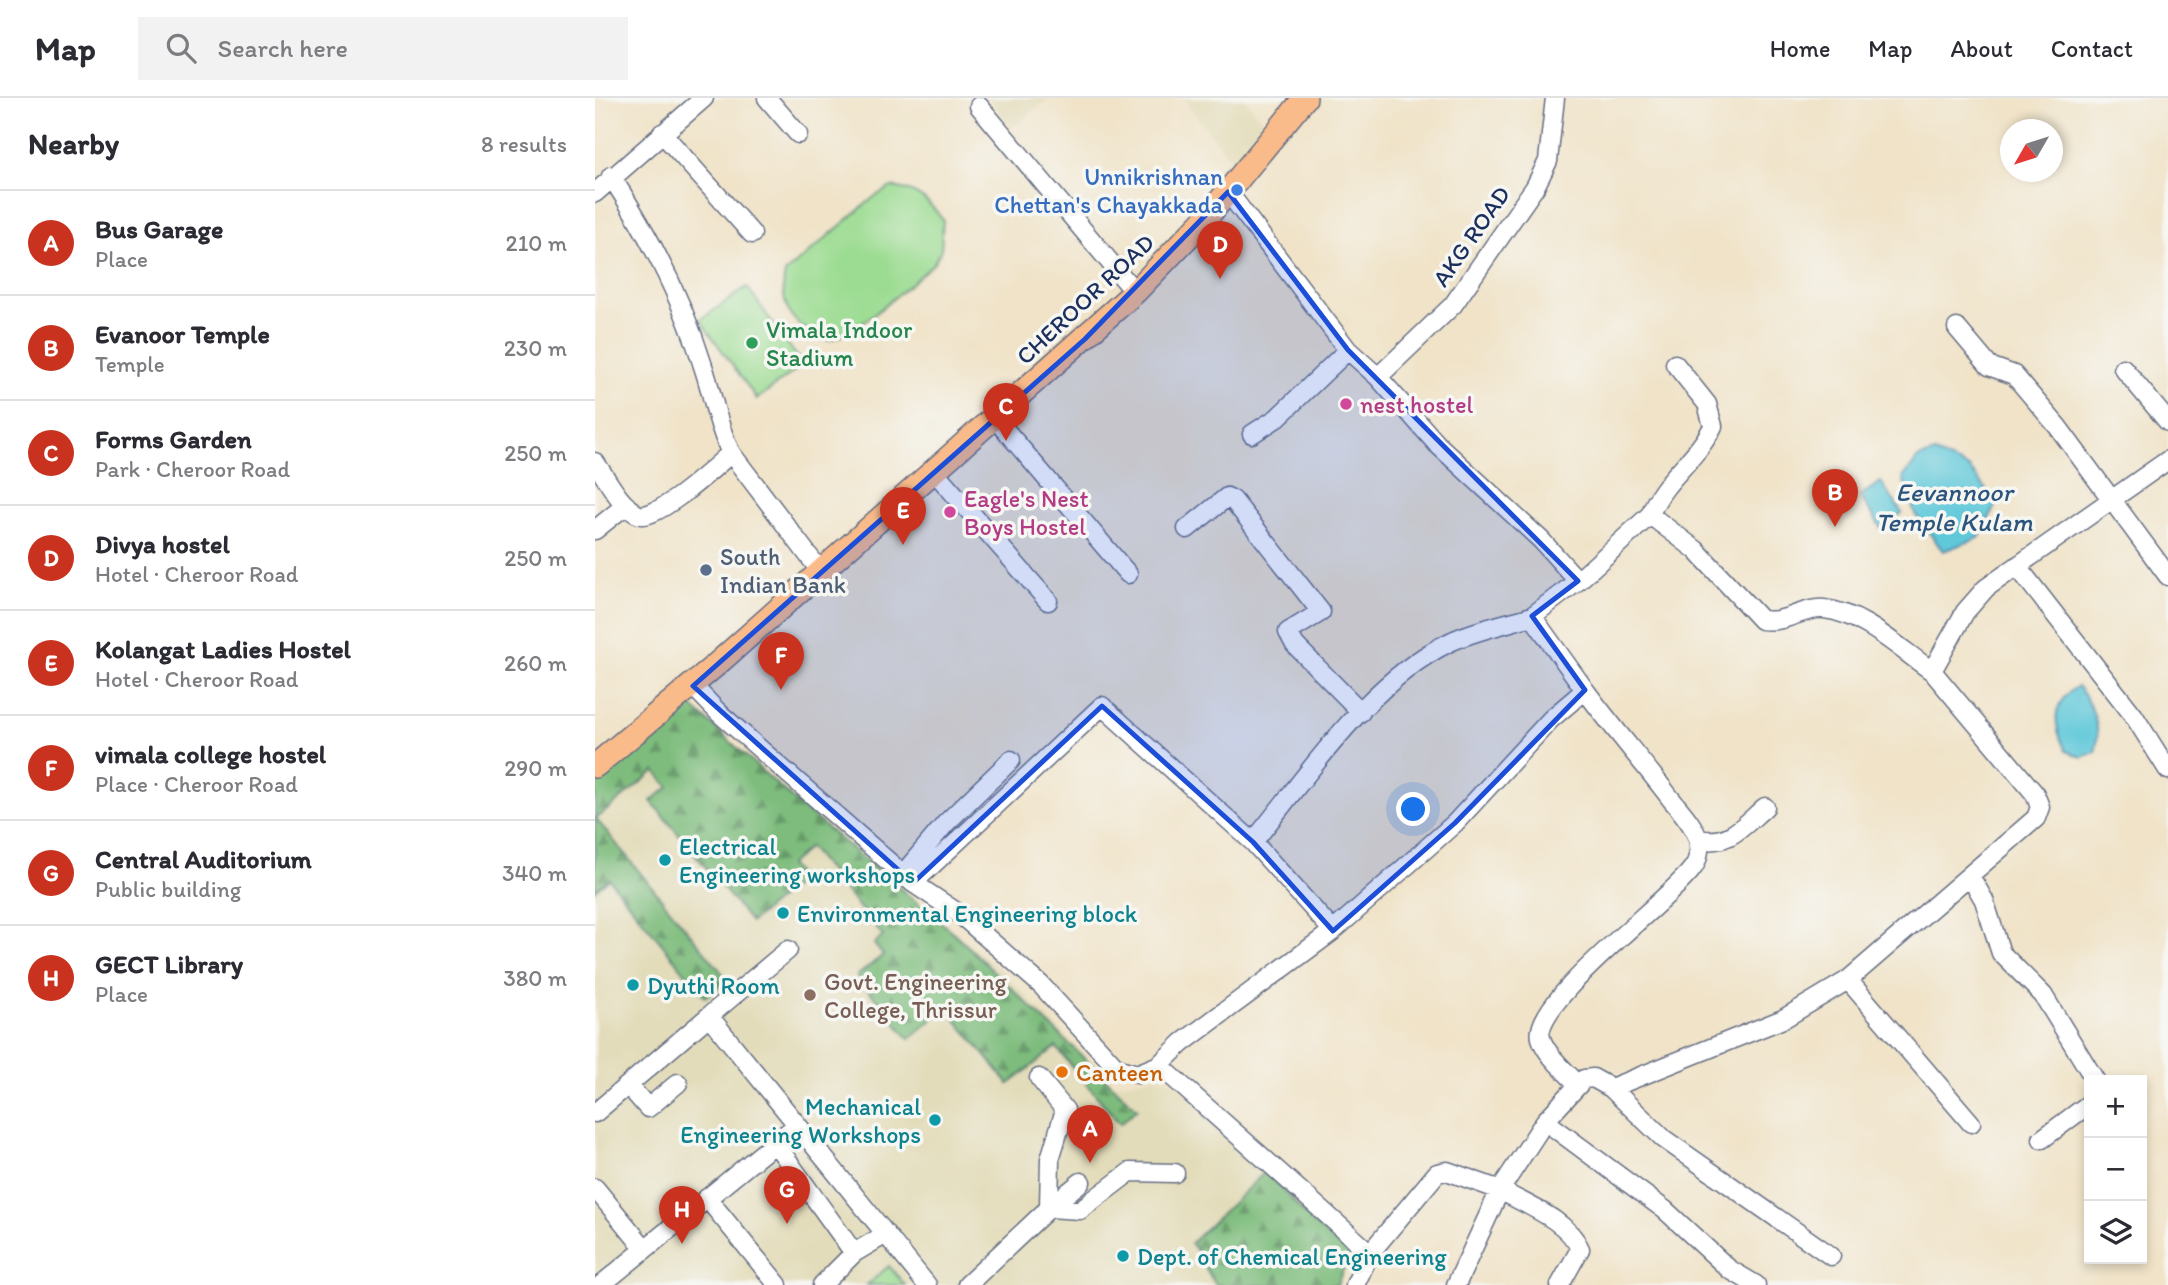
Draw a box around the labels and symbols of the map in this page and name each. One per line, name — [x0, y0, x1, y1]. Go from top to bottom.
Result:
north arrow — [2000, 119, 2063, 182]
place label: Unnikrishnan Chettan's Chayakkada — [994, 162, 1223, 219]
street label: AKG ROAD — [1426, 180, 1516, 292]
marker: Unnikrishnan Chettan's Chayakkada — [1229, 182, 1245, 198]
pin: D — [1197, 221, 1243, 279]
street label: CHEROOR ROAD — [1010, 228, 1160, 370]
place label: Vimala Indoor Stadium — [766, 315, 912, 372]
marker: Vimala Indoor Stadium — [744, 335, 760, 351]
pin: C — [983, 383, 1029, 441]
place label: nest hostel — [1360, 390, 1473, 419]
marker: nest hostel — [1338, 396, 1354, 412]
pin: B — [1812, 469, 1858, 527]
water label: Eevannoor Temple Kulam — [1875, 476, 2033, 538]
place label: Eagle's Nest Boys Hostel — [964, 484, 1088, 541]
pin: E — [880, 487, 926, 545]
marker: Eagle's Nest Boys Hostel — [942, 504, 958, 520]
place label: South Indian Bank — [720, 542, 846, 599]
marker: South Indian Bank — [698, 562, 714, 578]
pin: F — [758, 632, 804, 690]
your location — [1396, 792, 1430, 826]
place label: Electrical Engineering workshops — [679, 832, 915, 889]
marker: Electrical Engineering workshops — [657, 852, 673, 868]
place label: Environmental Engineering block — [797, 899, 1138, 928]
marker: Environmental Engineering block — [775, 905, 791, 921]
place label: Govt. Engineering College, Thrissur — [824, 967, 1008, 1024]
place label: Dyuthi Room — [647, 971, 780, 1000]
marker: Dyuthi Room — [625, 977, 641, 993]
marker: Govt. Engineering College, Thrissur — [802, 987, 818, 1003]
place label: Canteen — [1076, 1058, 1163, 1087]
marker: Canteen — [1054, 1064, 1070, 1080]
place label: Mechanical Engineering Workshops — [680, 1092, 921, 1149]
pin: A — [1067, 1105, 1113, 1163]
marker: Mechanical Engineering Workshops — [927, 1112, 943, 1128]
pin: G — [764, 1166, 810, 1224]
pin: H — [659, 1186, 705, 1244]
place label: Dept. of Chemical Engineering — [1137, 1242, 1447, 1271]
marker: Dept. of Chemical Engineering — [1115, 1248, 1131, 1264]

